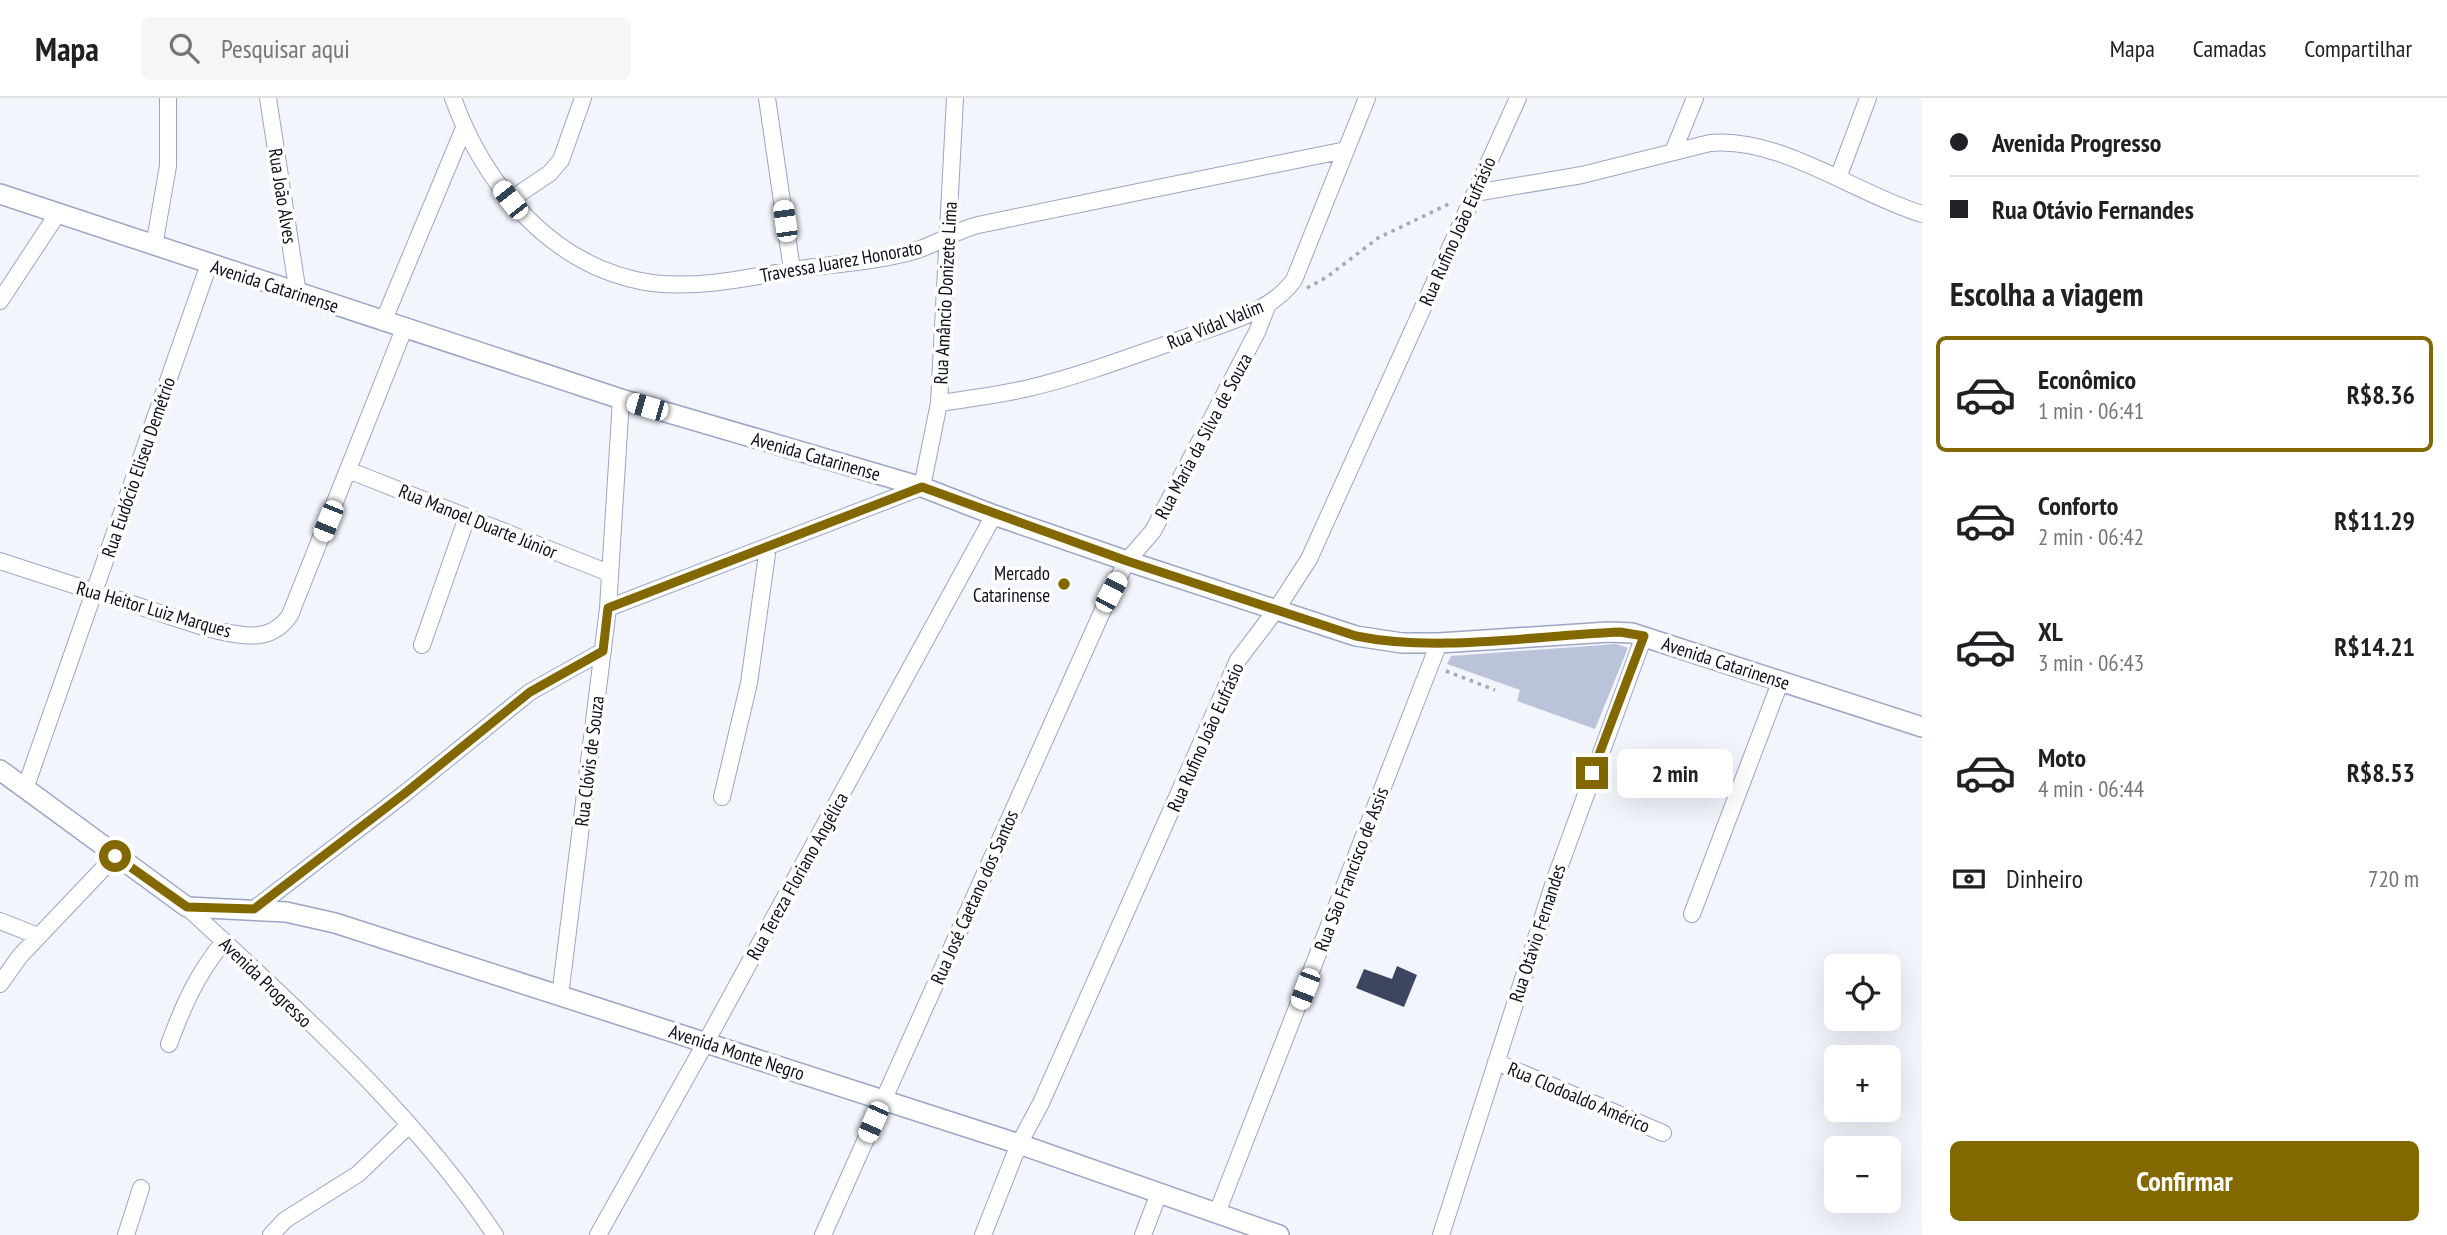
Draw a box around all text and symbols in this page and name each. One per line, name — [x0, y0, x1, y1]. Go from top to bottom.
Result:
search box — [141, 17, 631, 80]
text: Mapa — [35, 27, 99, 70]
icon: search — [165, 29, 203, 67]
text: Pesquisar aqui — [221, 32, 350, 65]
text: Mapa — [2110, 33, 2155, 64]
text: Camadas — [2193, 33, 2266, 64]
text: Compartilhar — [2304, 33, 2412, 64]
text: Avenida Progresso — [1992, 126, 2161, 159]
street label: Rua João Alves — [264, 147, 302, 245]
street label: Rua Rufino João Eufrásio — [1413, 153, 1501, 309]
car — [489, 177, 532, 223]
text: Rua Otávio Fernandes — [1992, 193, 2194, 226]
car — [772, 199, 799, 243]
street label: Rua Amâncio Donizete Lima — [928, 201, 962, 385]
street label: Travessa Juarez Honorato — [758, 235, 924, 287]
street label: Avenida Catarinense — [208, 254, 342, 318]
text: Escolha a viagem — [1950, 273, 2143, 315]
street label: Rua Vidal Valim — [1163, 294, 1267, 354]
street label: Rua Maria da Silva de Souza — [1149, 349, 1257, 523]
icon: car — [1954, 363, 2017, 426]
text: Econômico — [2038, 363, 2136, 396]
street label: Rua Eudócio Eliseu Demétrio — [96, 374, 180, 560]
text: R$8.36 — [2347, 378, 2415, 411]
car — [624, 391, 671, 423]
text: 1 min · 06:41 — [2038, 396, 2144, 425]
street label: Avenida Catarinense — [749, 426, 883, 486]
street label: Rua Manoel Duarte Júnior — [395, 478, 561, 564]
icon: car — [1954, 489, 2017, 552]
text: Conforto — [2038, 489, 2118, 522]
car — [311, 498, 346, 544]
text: R$11.29 — [2334, 504, 2415, 537]
text: 2 min · 06:42 — [2038, 522, 2144, 551]
place label: Mercado Catarinense — [973, 561, 1050, 607]
car — [1092, 569, 1131, 615]
street label: Rua Heitor Luiz Marques — [74, 575, 234, 643]
marker: Mercado Catarinense — [1056, 576, 1072, 592]
icon: car — [1954, 615, 2017, 678]
text: XL — [2038, 615, 2063, 648]
text: R$14.21 — [2334, 630, 2415, 663]
street label: Avenida Catarinense — [1659, 631, 1793, 695]
text: 3 min · 06:43 — [2038, 648, 2144, 677]
street label: Rua Rufino João Eufrásio — [1161, 659, 1249, 815]
street label: Rua Clóvis de Souza — [569, 694, 609, 828]
icon: car — [1954, 741, 2017, 804]
text: Moto — [2038, 741, 2086, 774]
callout: 2 min — [1616, 748, 1732, 798]
text: R$8.53 — [2347, 756, 2415, 789]
route end — [1576, 757, 1608, 789]
text: 2 min — [1652, 759, 1698, 788]
text: 4 min · 06:44 — [2038, 774, 2144, 803]
street label: Rua São Francisco de Assis — [1309, 784, 1393, 954]
street label: Rua Tereza Floriano Angélica — [741, 788, 853, 964]
street label: Rua José Caetano dos Santos — [925, 806, 1023, 988]
route start — [99, 840, 131, 872]
icon: cash — [1950, 860, 1988, 898]
street label: Rua Otávio Fernandes — [1503, 861, 1571, 1005]
text: Dinheiro — [2006, 862, 2083, 895]
text: 720 m — [2368, 864, 2419, 893]
street label: Avenida Progresso — [215, 932, 317, 1032]
map controls — [1824, 954, 1901, 1213]
button: locate — [1824, 954, 1901, 1031]
car — [1288, 966, 1323, 1012]
street label: Avenida Monte Negro — [666, 1019, 808, 1085]
button: + — [1824, 1045, 1901, 1122]
street label: Rua Clodoaldo Américo — [1504, 1056, 1654, 1138]
car — [855, 1099, 892, 1145]
button: − — [1824, 1136, 1901, 1213]
button: Confirmar — [1950, 1141, 2419, 1221]

